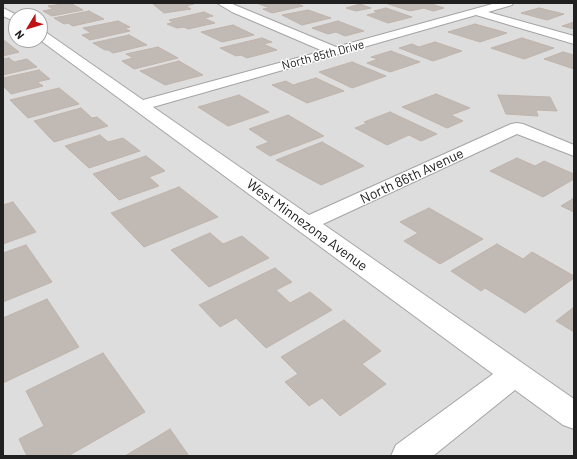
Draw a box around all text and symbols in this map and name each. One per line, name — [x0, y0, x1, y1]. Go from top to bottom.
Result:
north arrow — [8, 8, 48, 48]
text: N — [12, 28, 26, 42]
street label: North 85th Drive — [280, 37, 366, 73]
street label: North 86th Avenue — [358, 145, 466, 207]
street label: West Minnezona Avenue — [243, 175, 371, 275]

